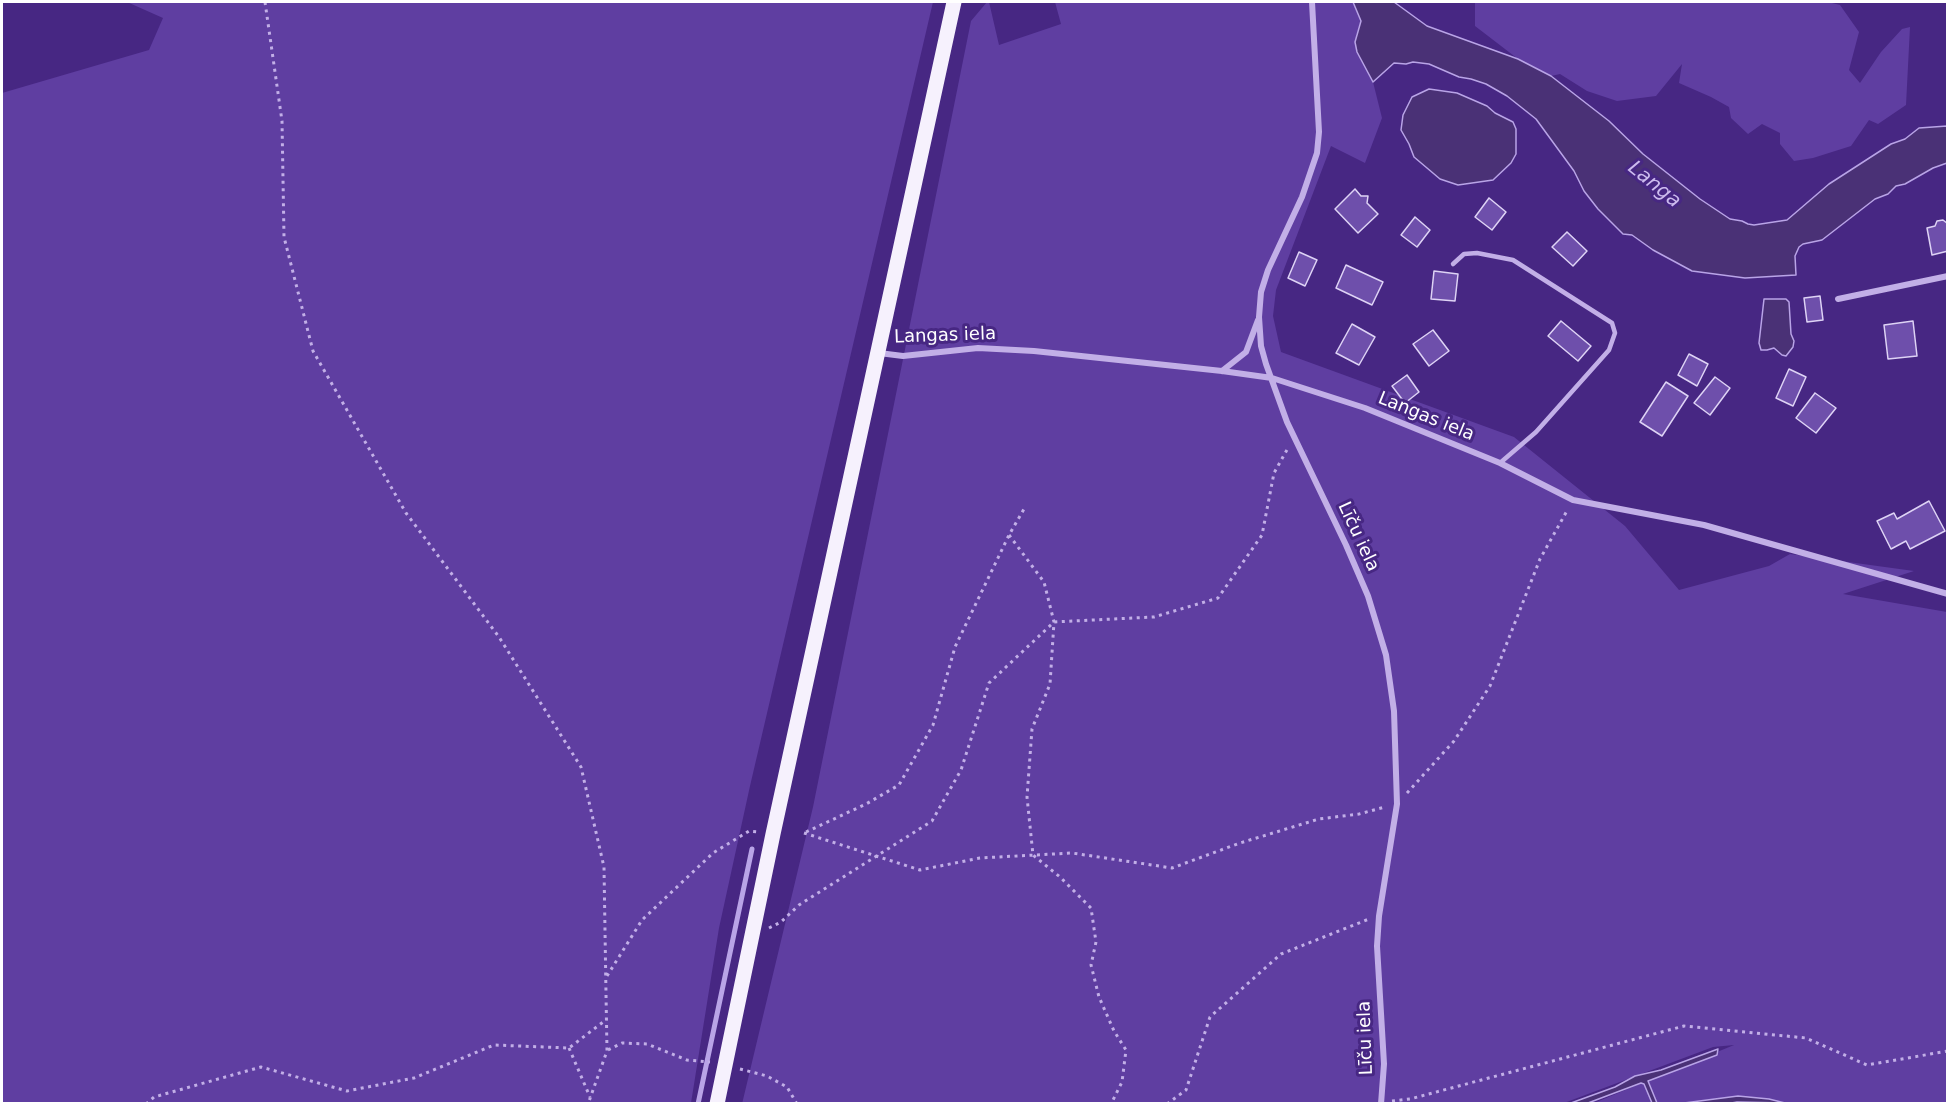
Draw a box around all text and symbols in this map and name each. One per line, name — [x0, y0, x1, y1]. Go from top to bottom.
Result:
water label: Langa — [1623, 156, 1685, 214]
street label: Langas iela — [894, 323, 996, 349]
street label: Langas iela — [1375, 388, 1477, 446]
street label: Līču iela — [1333, 499, 1383, 575]
street label: Līču iela — [1354, 1001, 1378, 1075]

